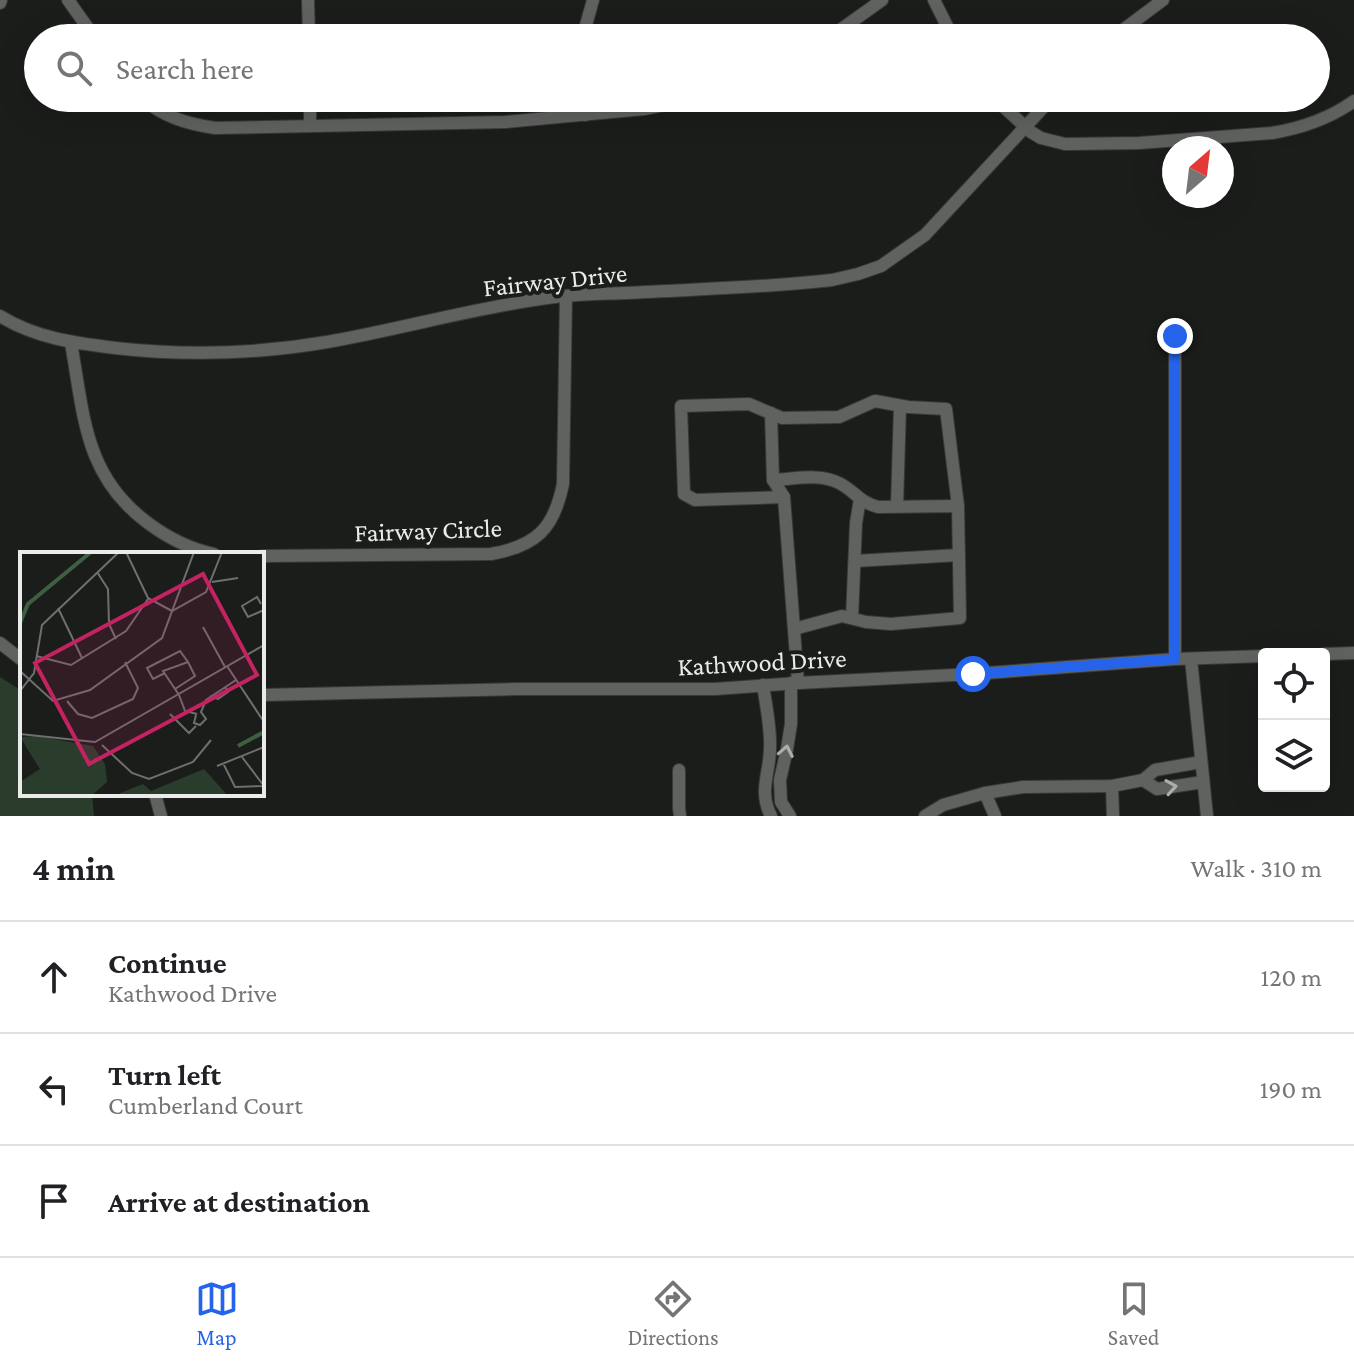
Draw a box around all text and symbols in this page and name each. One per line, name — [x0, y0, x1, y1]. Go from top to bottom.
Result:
search box — [24, 24, 1330, 112]
icon: search — [52, 46, 96, 90]
text: Search here — [116, 52, 254, 85]
north arrow — [1162, 136, 1234, 208]
street label: Fairway Drive — [482, 259, 628, 302]
route end — [1157, 318, 1193, 354]
street label: Fairway Circle — [354, 513, 502, 548]
inset map — [20, 552, 264, 796]
street label: Kathwood Drive — [677, 644, 847, 681]
map controls — [1258, 648, 1330, 792]
button: locate — [1258, 648, 1330, 720]
route start — [955, 656, 991, 692]
button: layers — [1258, 720, 1330, 792]
one-way arrow — [777, 744, 794, 758]
one-way arrow — [1165, 779, 1178, 796]
text: 4 min — [32, 850, 115, 887]
text: Walk · 310 m — [1191, 854, 1322, 883]
text: Continue — [108, 946, 227, 979]
icon: ahead — [32, 955, 76, 999]
text: 120 m — [1261, 963, 1322, 992]
text: Kathwood Drive — [108, 979, 277, 1008]
text: Turn left — [108, 1058, 221, 1091]
icon: left — [32, 1067, 76, 1111]
text: 190 m — [1260, 1075, 1322, 1104]
text: Cumberland Court — [108, 1091, 303, 1120]
icon: arrive — [32, 1179, 76, 1223]
text: Arrive at destination — [108, 1185, 370, 1218]
tab: Map — [195, 1277, 239, 1350]
tab: Directions — [628, 1277, 719, 1350]
tab: Saved — [1108, 1277, 1159, 1350]

